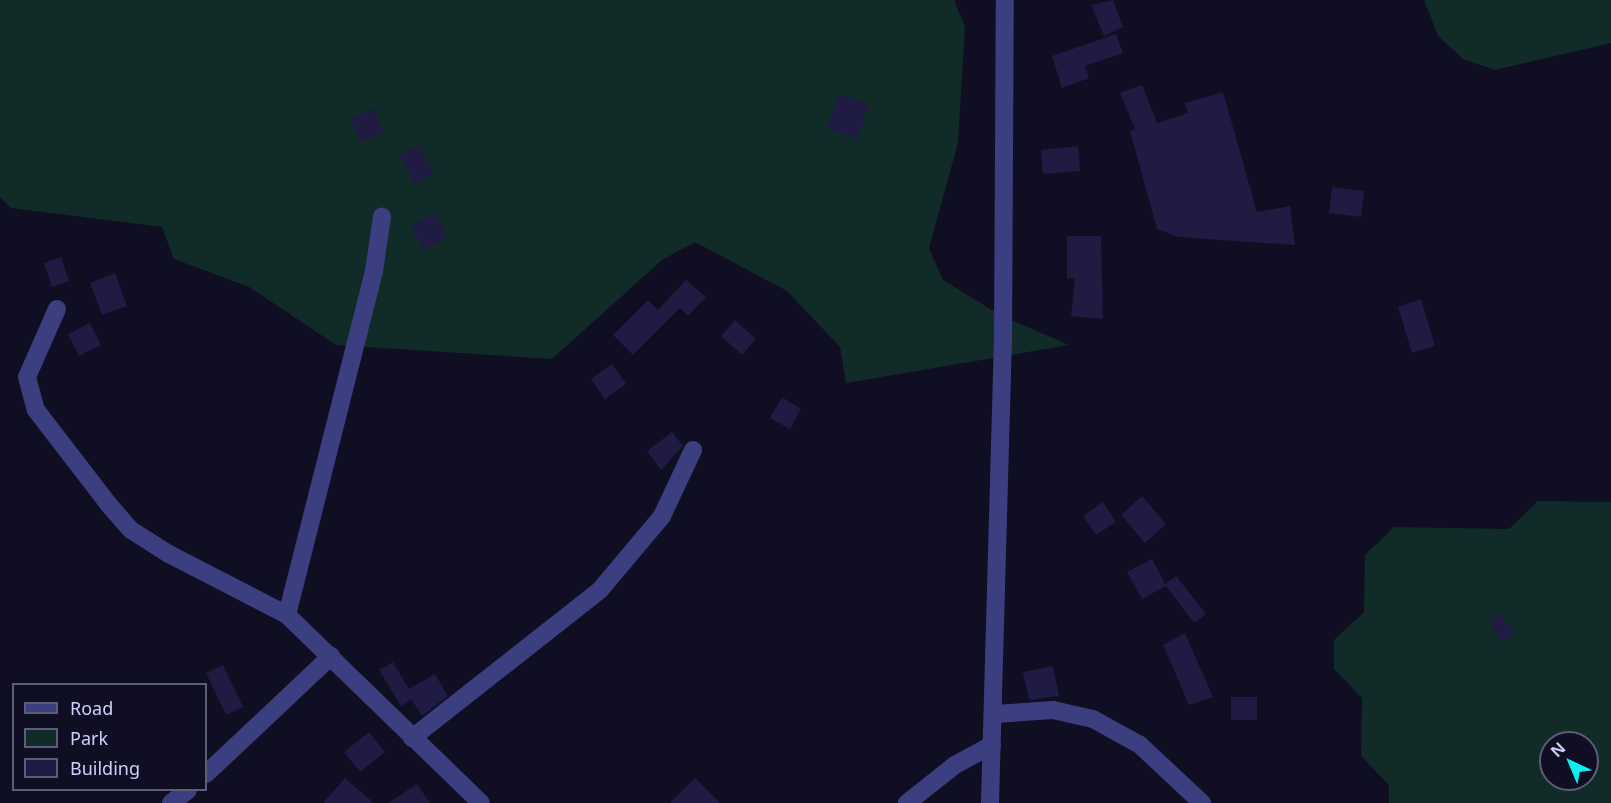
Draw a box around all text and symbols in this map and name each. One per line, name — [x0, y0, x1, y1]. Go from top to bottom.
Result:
legend — [12, 683, 207, 791]
text: Road — [70, 696, 113, 720]
text: Park — [70, 726, 108, 750]
north arrow — [1539, 731, 1599, 791]
text: N — [1546, 737, 1570, 762]
text: Building — [70, 756, 140, 780]

